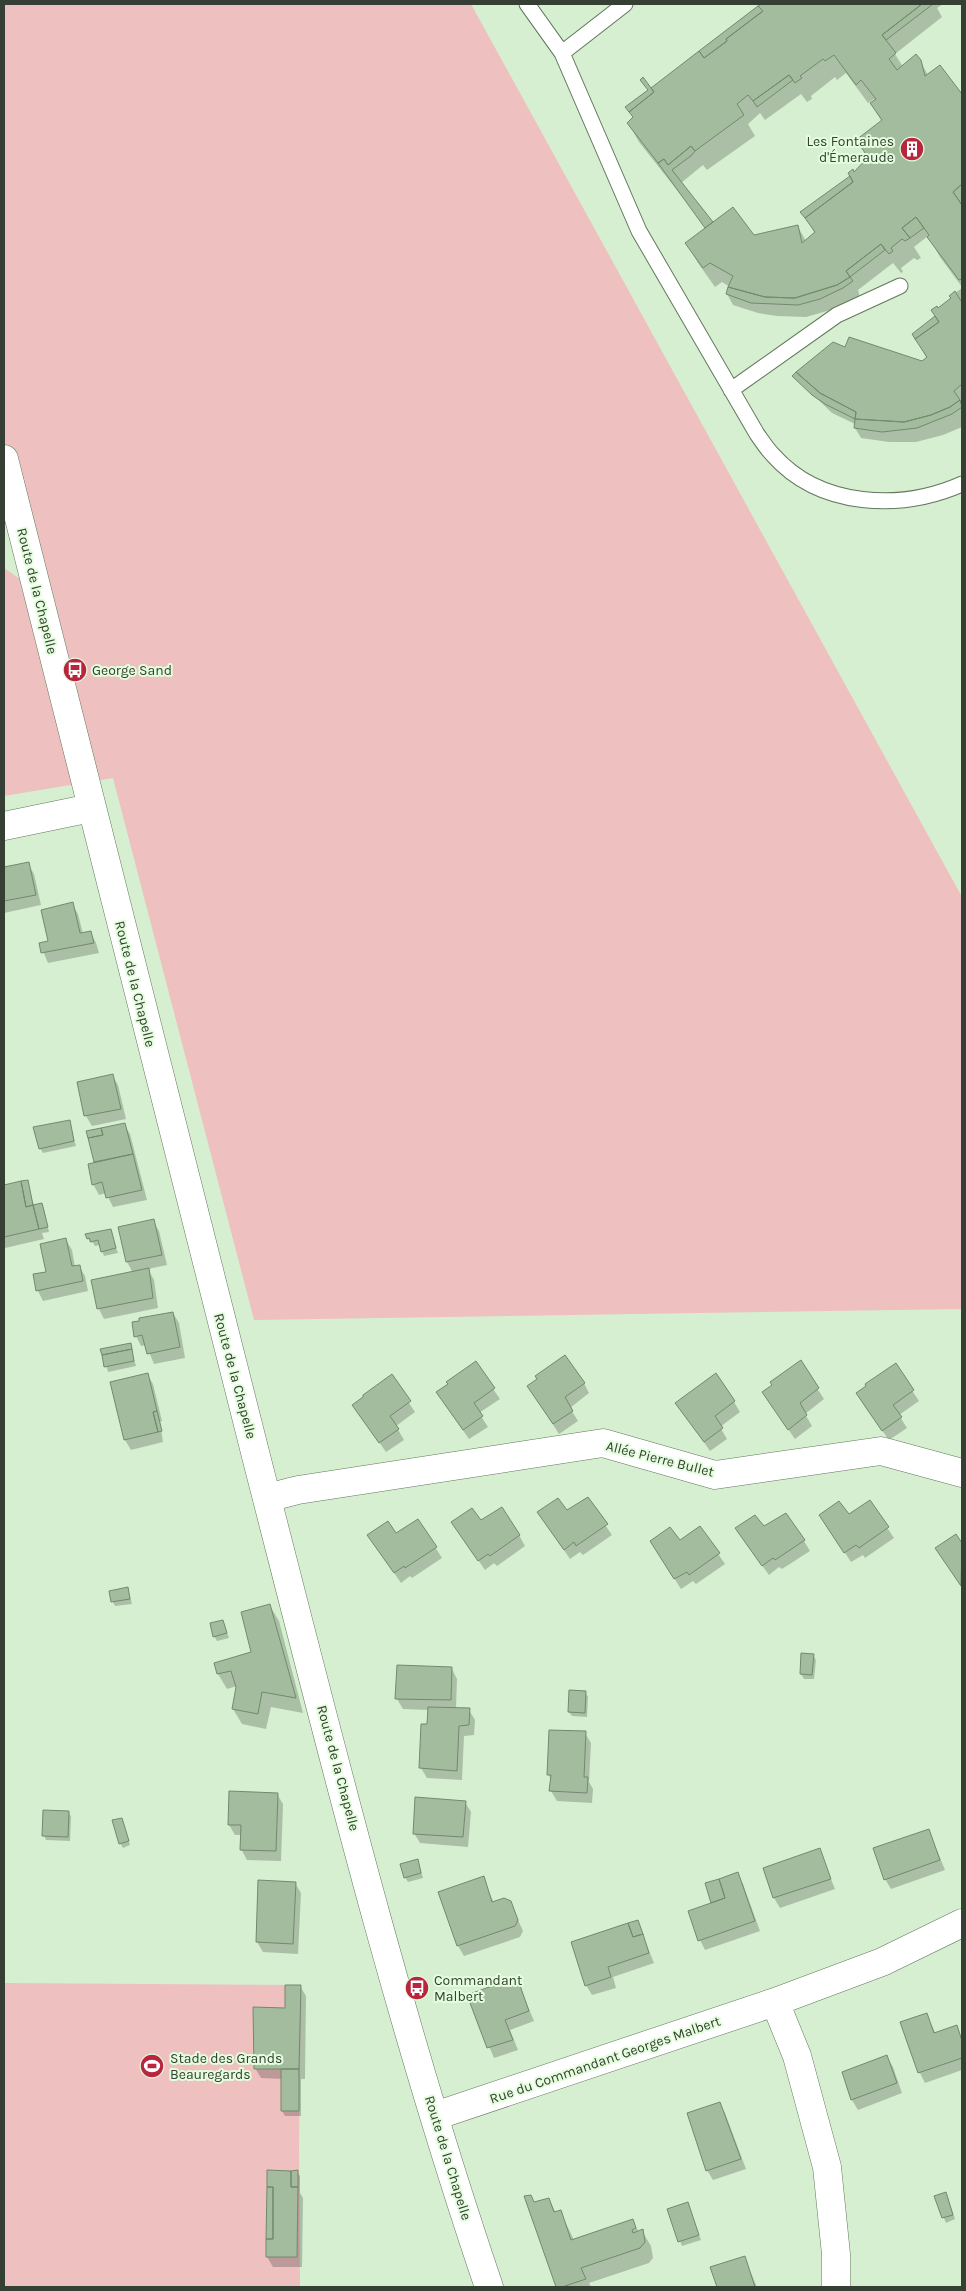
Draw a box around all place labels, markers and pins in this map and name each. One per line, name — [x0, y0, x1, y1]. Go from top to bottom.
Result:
place label: Les Fontaines d'Émeraude — [806, 133, 894, 166]
building icon: Les Fontaines d'Émeraude — [899, 136, 925, 162]
bus stop icon: George Sand — [62, 657, 88, 683]
place label: George Sand — [92, 662, 172, 679]
place label: Commandant Malbert — [434, 1972, 522, 2005]
bus stop icon: Commandant Malbert — [404, 1975, 430, 2001]
place label: Stade des Grands Beauregards — [170, 2050, 282, 2083]
sports icon: Stade des Grands Beauregards — [139, 2053, 165, 2079]

